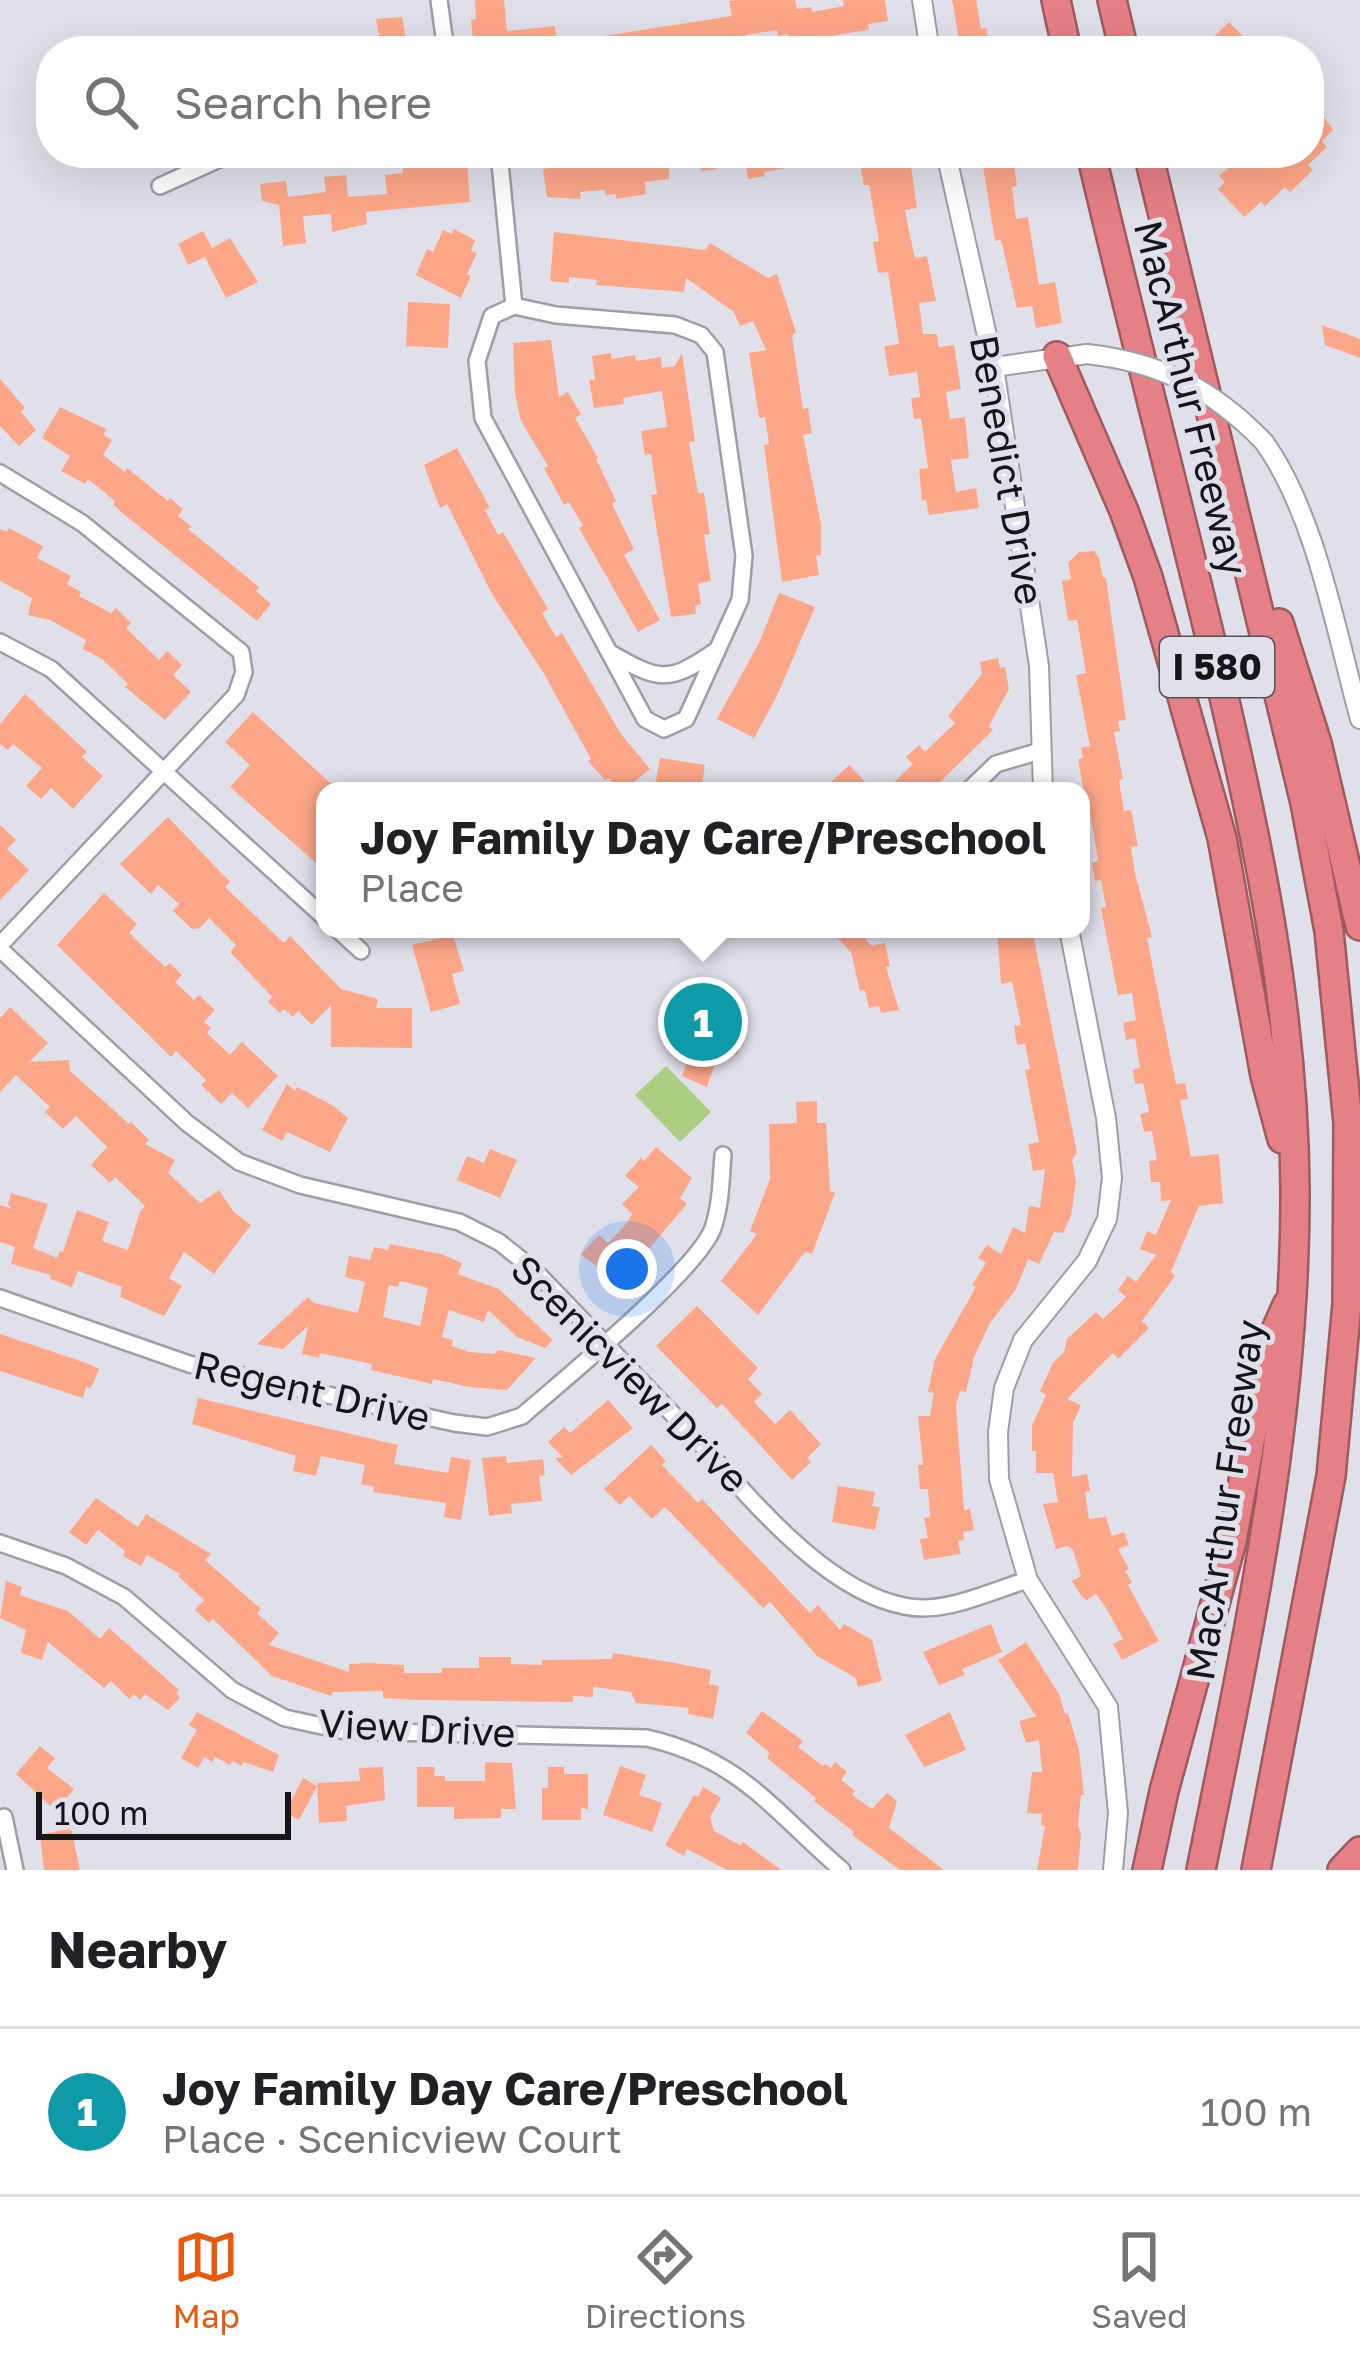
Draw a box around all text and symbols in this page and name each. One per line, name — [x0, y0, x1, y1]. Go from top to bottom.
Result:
search box — [36, 36, 1324, 168]
icon: search — [78, 69, 144, 135]
text: Search here — [174, 75, 432, 129]
street label: MacArthur Freeway — [1125, 216, 1258, 580]
street label: Benedict Drive — [961, 331, 1054, 608]
road number: I 580 — [1160, 637, 1274, 697]
popup — [316, 782, 1090, 938]
text: Joy Family Day Care/Preschool — [360, 810, 1046, 864]
text: Place — [360, 864, 464, 911]
pin: 1 — [664, 977, 742, 1067]
your location — [597, 1239, 657, 1299]
street label: Scenicview Drive — [502, 1245, 759, 1502]
street label: MacArthur Freeway — [1176, 1316, 1273, 1683]
street label: Regent Drive — [189, 1341, 435, 1441]
street label: View Drive — [318, 1699, 517, 1756]
scale bar — [36, 1786, 291, 1839]
text: 100 m — [54, 1793, 148, 1832]
text: Nearby — [48, 1918, 227, 1979]
text: Joy Family Day Care/Preschool — [162, 2061, 848, 2115]
text: 1 — [77, 2088, 97, 2135]
text: 100 m — [1200, 2088, 1312, 2135]
text: Place · Scenicview Court — [162, 2115, 622, 2162]
tab: Map — [173, 2224, 240, 2335]
tab: Directions — [585, 2224, 746, 2335]
tab: Saved — [1091, 2224, 1187, 2335]

